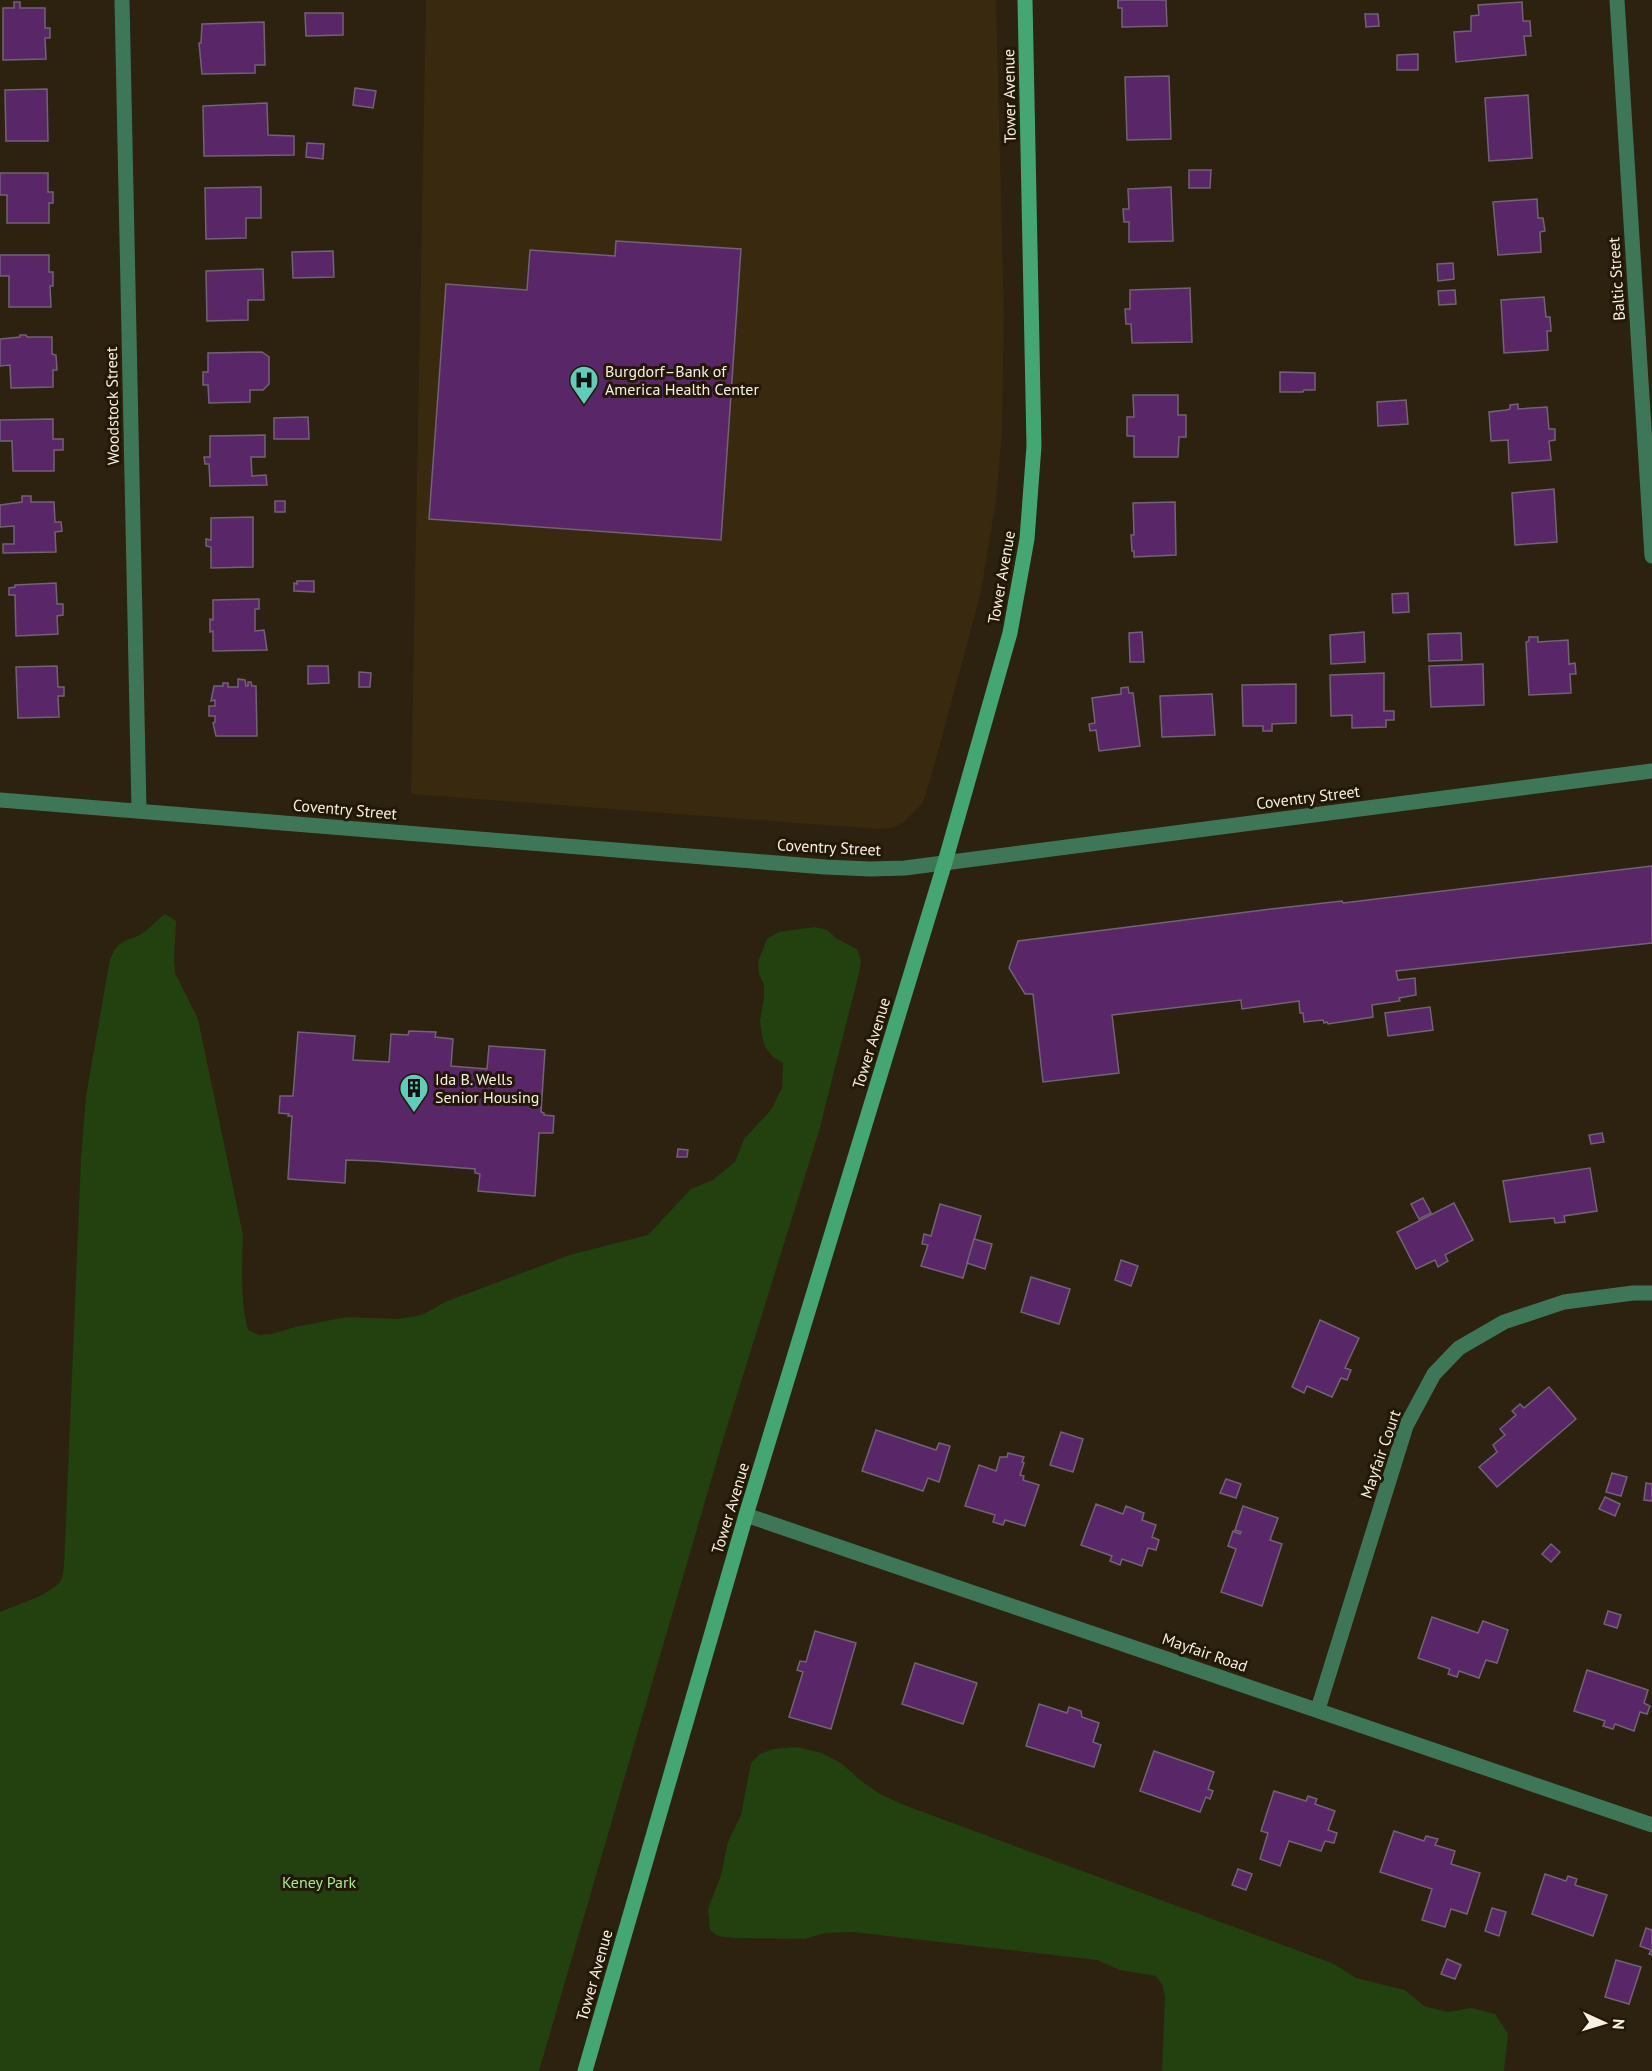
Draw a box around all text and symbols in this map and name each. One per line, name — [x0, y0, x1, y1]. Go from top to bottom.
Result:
street label: Tower Avenue — [998, 49, 1020, 143]
street label: Baltic Street — [1603, 236, 1629, 321]
street label: Woodstock Street — [101, 346, 123, 465]
place label: Burgdorf–Bank of America Health Center — [605, 361, 759, 399]
hospital icon: Burgdorf–Bank of America Health Center — [568, 364, 600, 406]
street label: Tower Avenue — [983, 529, 1019, 625]
street label: Coventry Street — [1255, 781, 1362, 813]
street label: Coventry Street — [292, 794, 398, 824]
street label: Coventry Street — [776, 834, 882, 860]
street label: Tower Avenue — [848, 995, 894, 1091]
place label: Ida B. Wells Senior Housing — [435, 1069, 539, 1107]
building icon: Ida B. Wells Senior Housing — [398, 1072, 430, 1114]
street label: Mayfair Court — [1356, 1407, 1405, 1501]
street label: Tower Avenue — [707, 1460, 753, 1556]
street label: Mayfair Road — [1160, 1628, 1250, 1676]
park label: Keney Park — [282, 1872, 356, 1892]
street label: Tower Avenue — [571, 1927, 617, 2023]
north arrow — [1574, 1993, 1634, 2053]
text: N — [1609, 2018, 1629, 2030]

